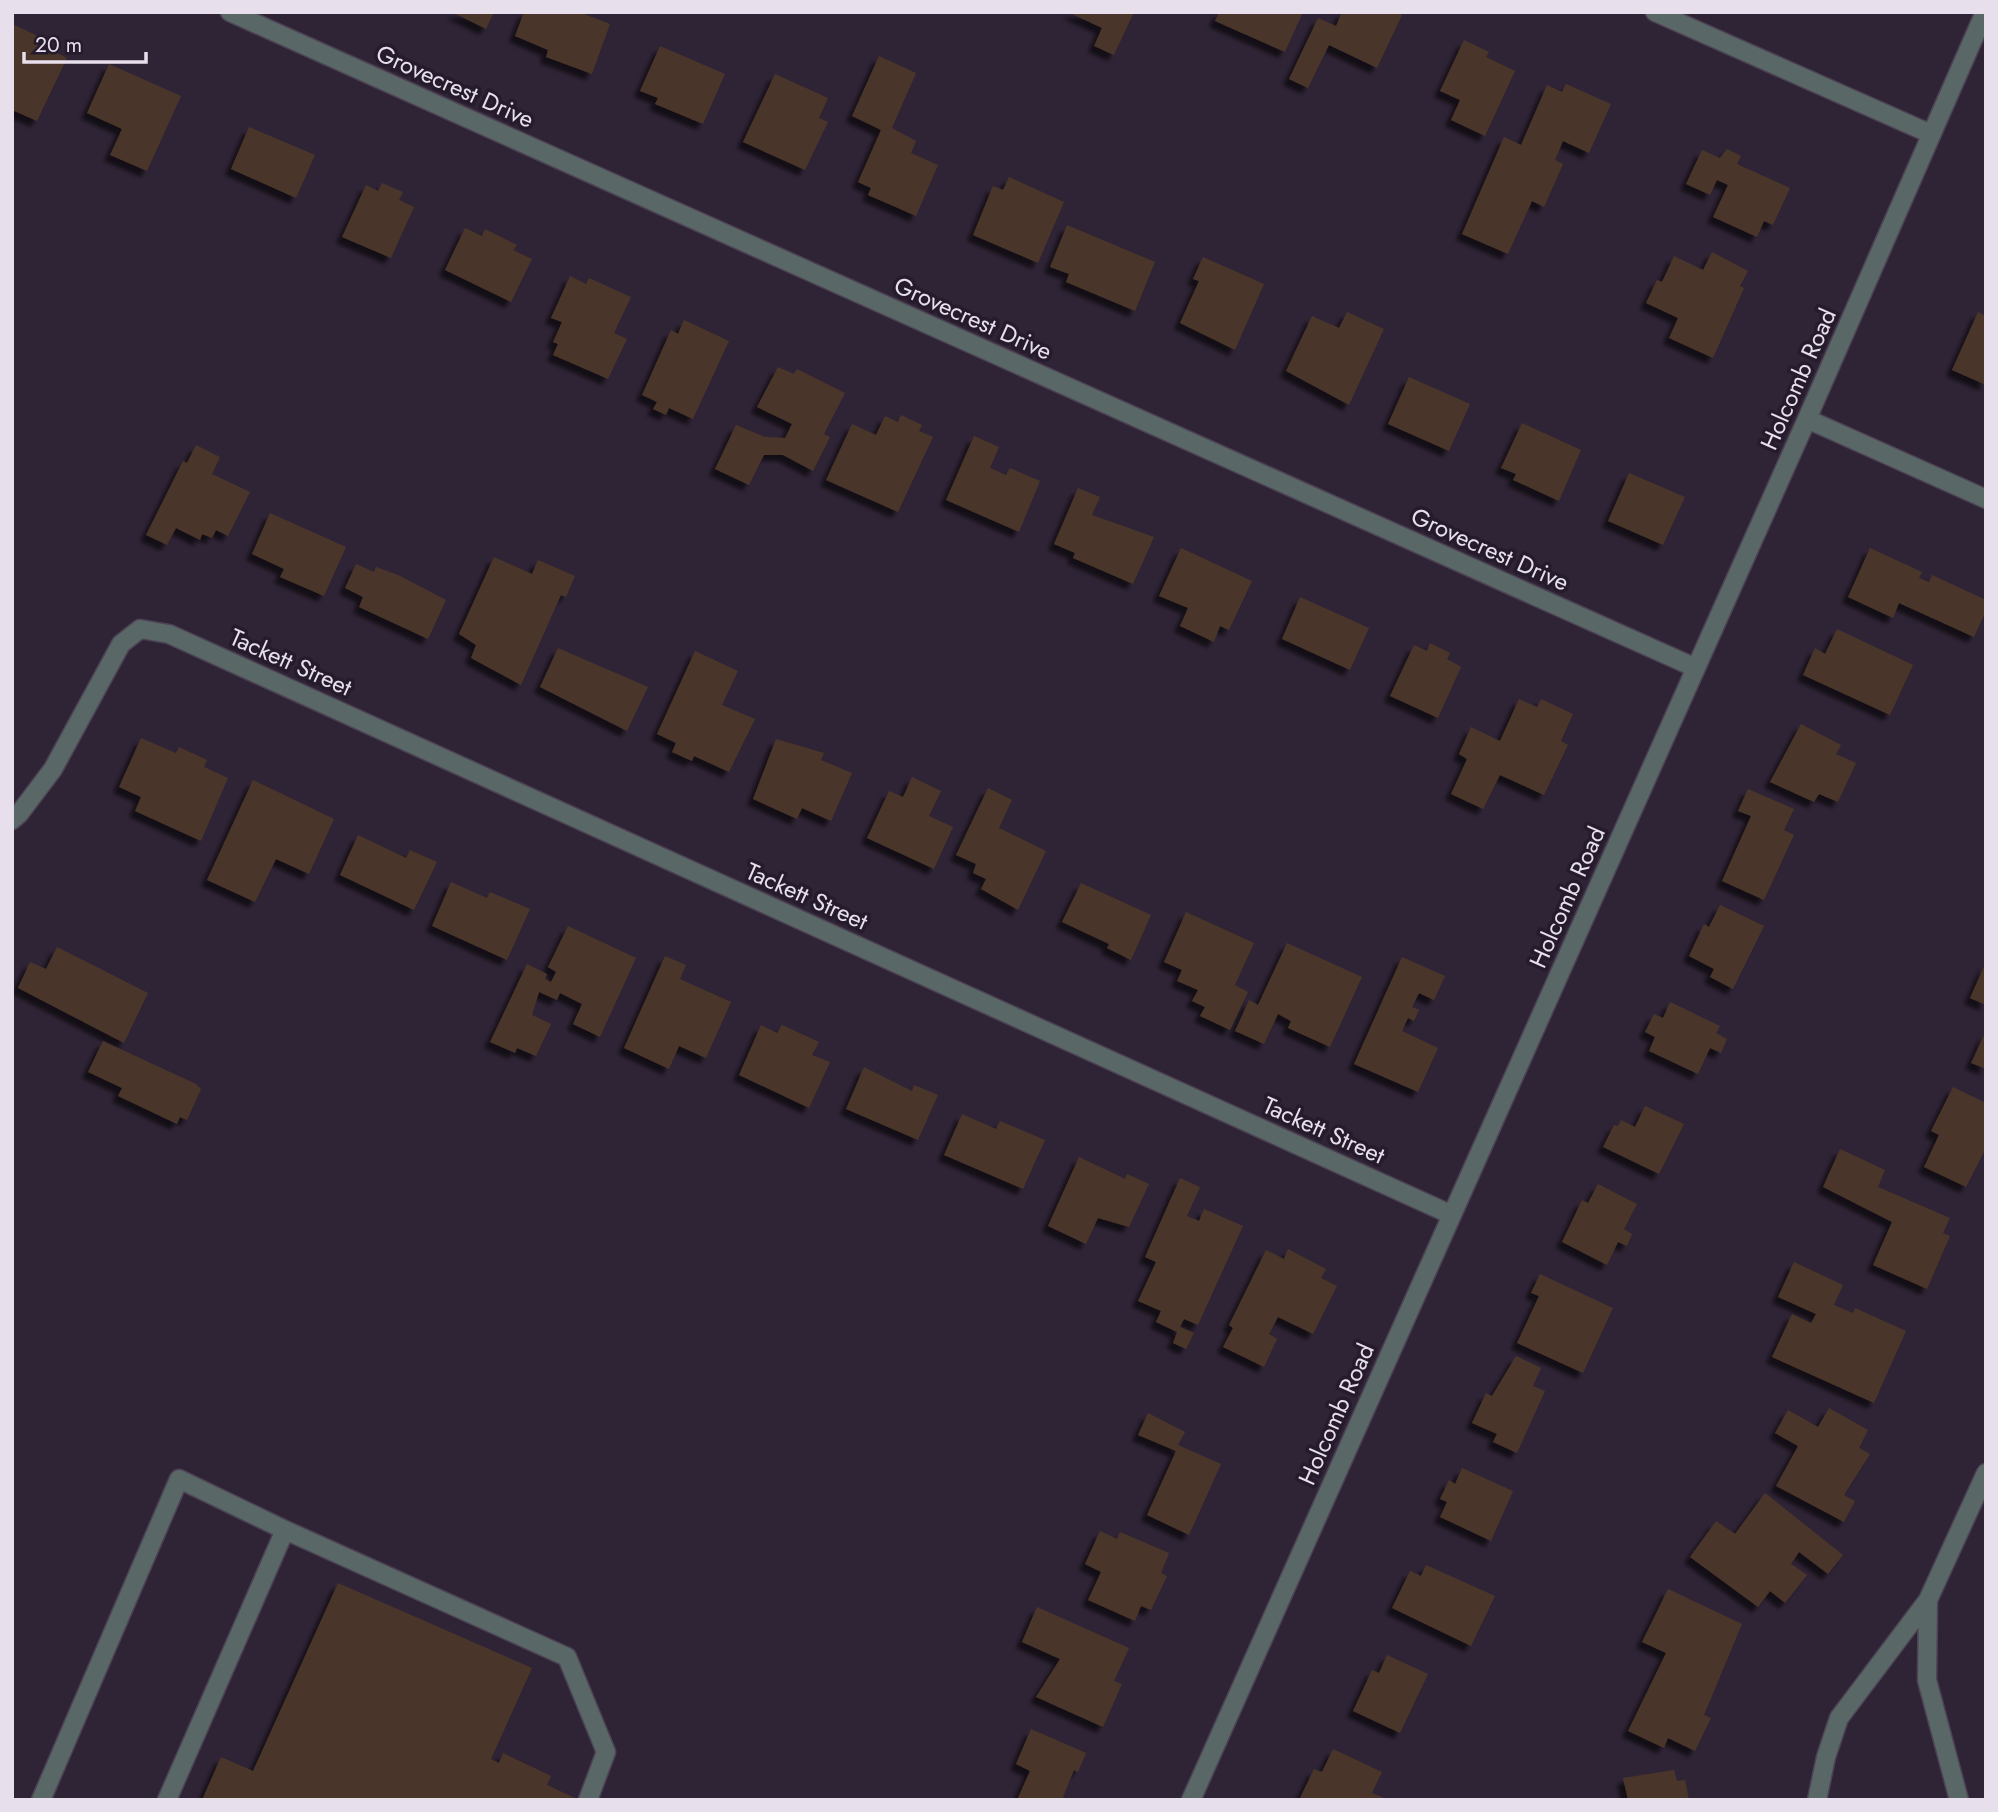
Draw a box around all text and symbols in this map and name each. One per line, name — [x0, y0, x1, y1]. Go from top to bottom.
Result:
scale bar — [24, 21, 147, 65]
text: 20 m — [35, 30, 82, 60]
street label: Grovecrest Drive — [370, 36, 540, 136]
street label: Grovecrest Drive — [888, 268, 1058, 368]
street label: Holcomb Road — [1751, 303, 1845, 455]
street label: Grovecrest Drive — [1405, 499, 1575, 599]
street label: Tackett Street — [224, 620, 358, 705]
street label: Holcomb Road — [1520, 821, 1614, 973]
street label: Tackett Street — [740, 854, 874, 939]
street label: Tackett Street — [1257, 1088, 1391, 1173]
street label: Holcomb Road — [1289, 1338, 1383, 1490]

